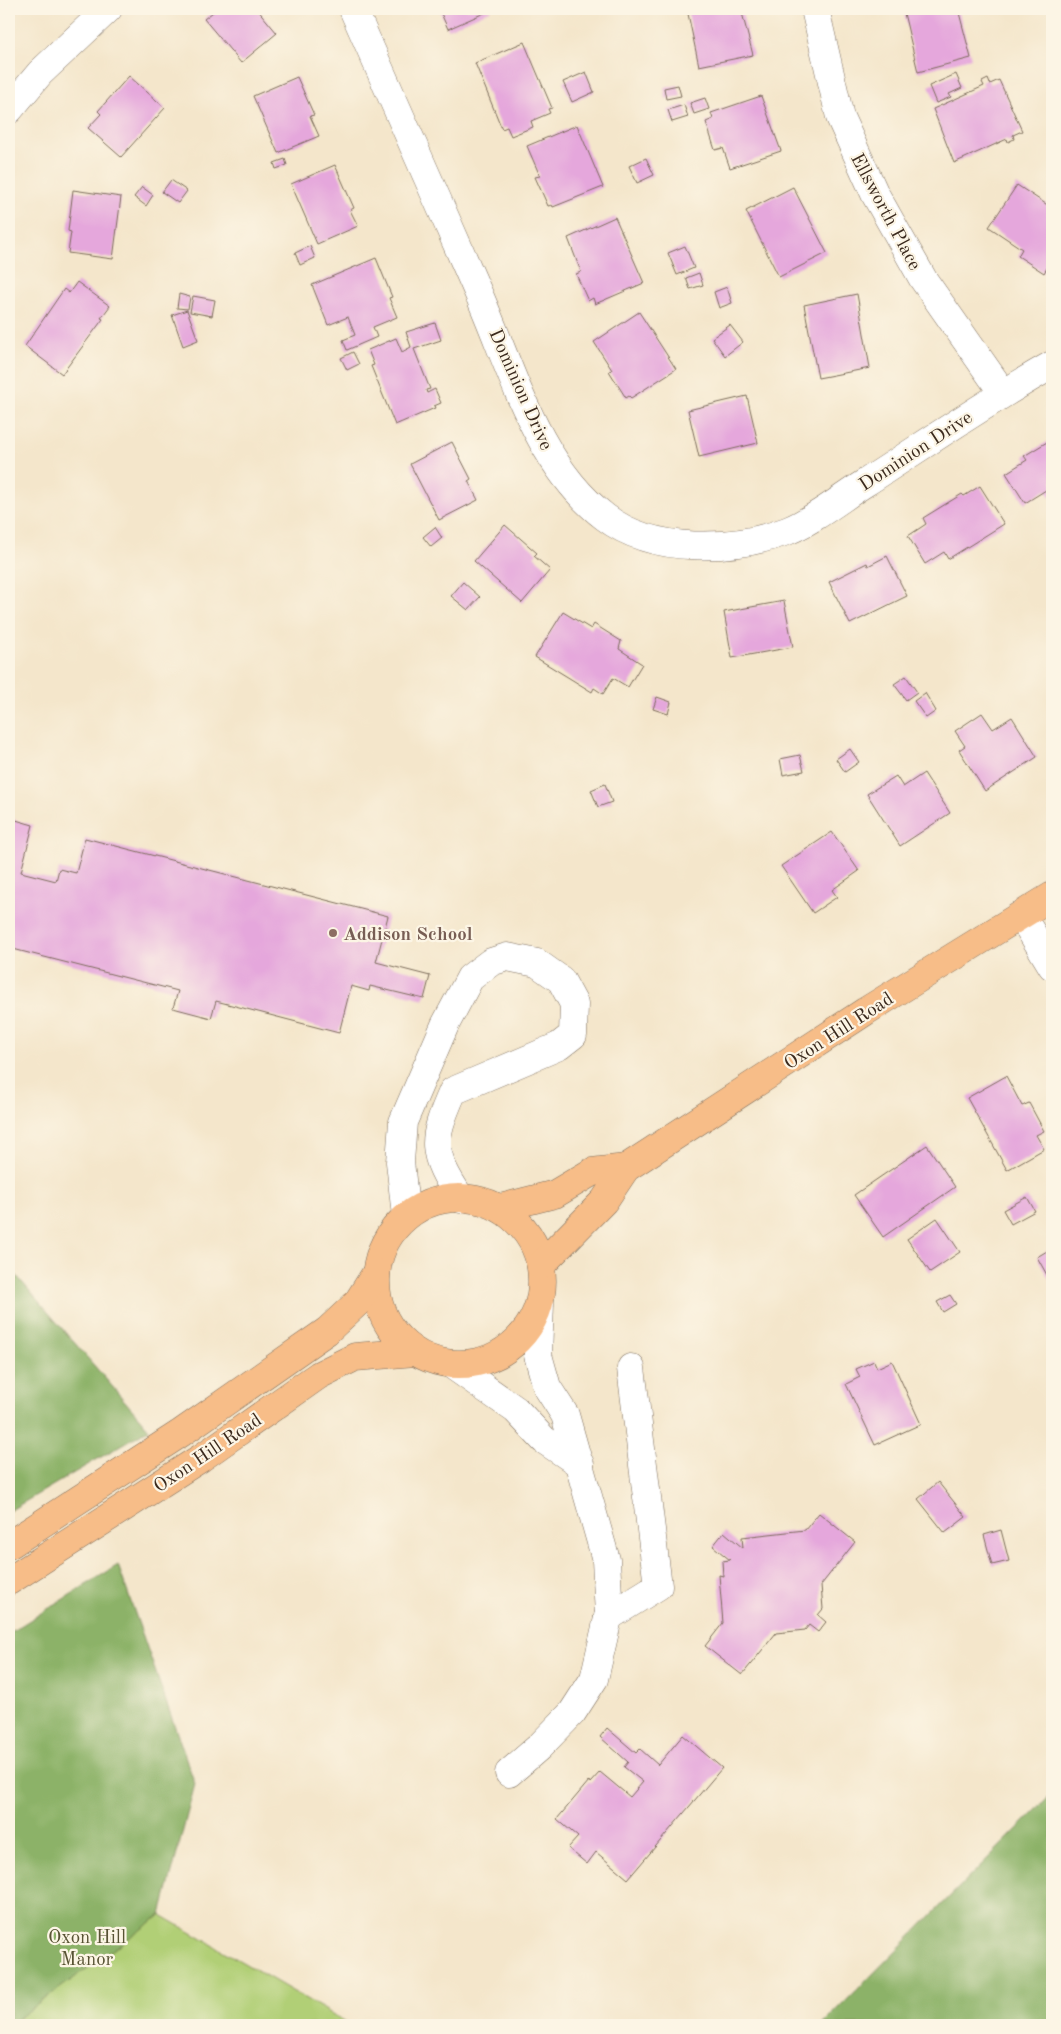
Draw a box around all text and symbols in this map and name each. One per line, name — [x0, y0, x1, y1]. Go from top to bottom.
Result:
street label: Ellsworth Place — [846, 151, 924, 274]
street label: Dominion Drive — [484, 327, 555, 453]
street label: Dominion Drive — [856, 409, 976, 496]
place label: Addison School — [343, 926, 473, 945]
marker: Addison School — [327, 927, 339, 939]
street label: Oxon Hill Road — [781, 990, 897, 1074]
street label: Oxon Hill Road — [151, 1411, 266, 1497]
park label: Oxon Hill Manor — [48, 1929, 126, 1970]

